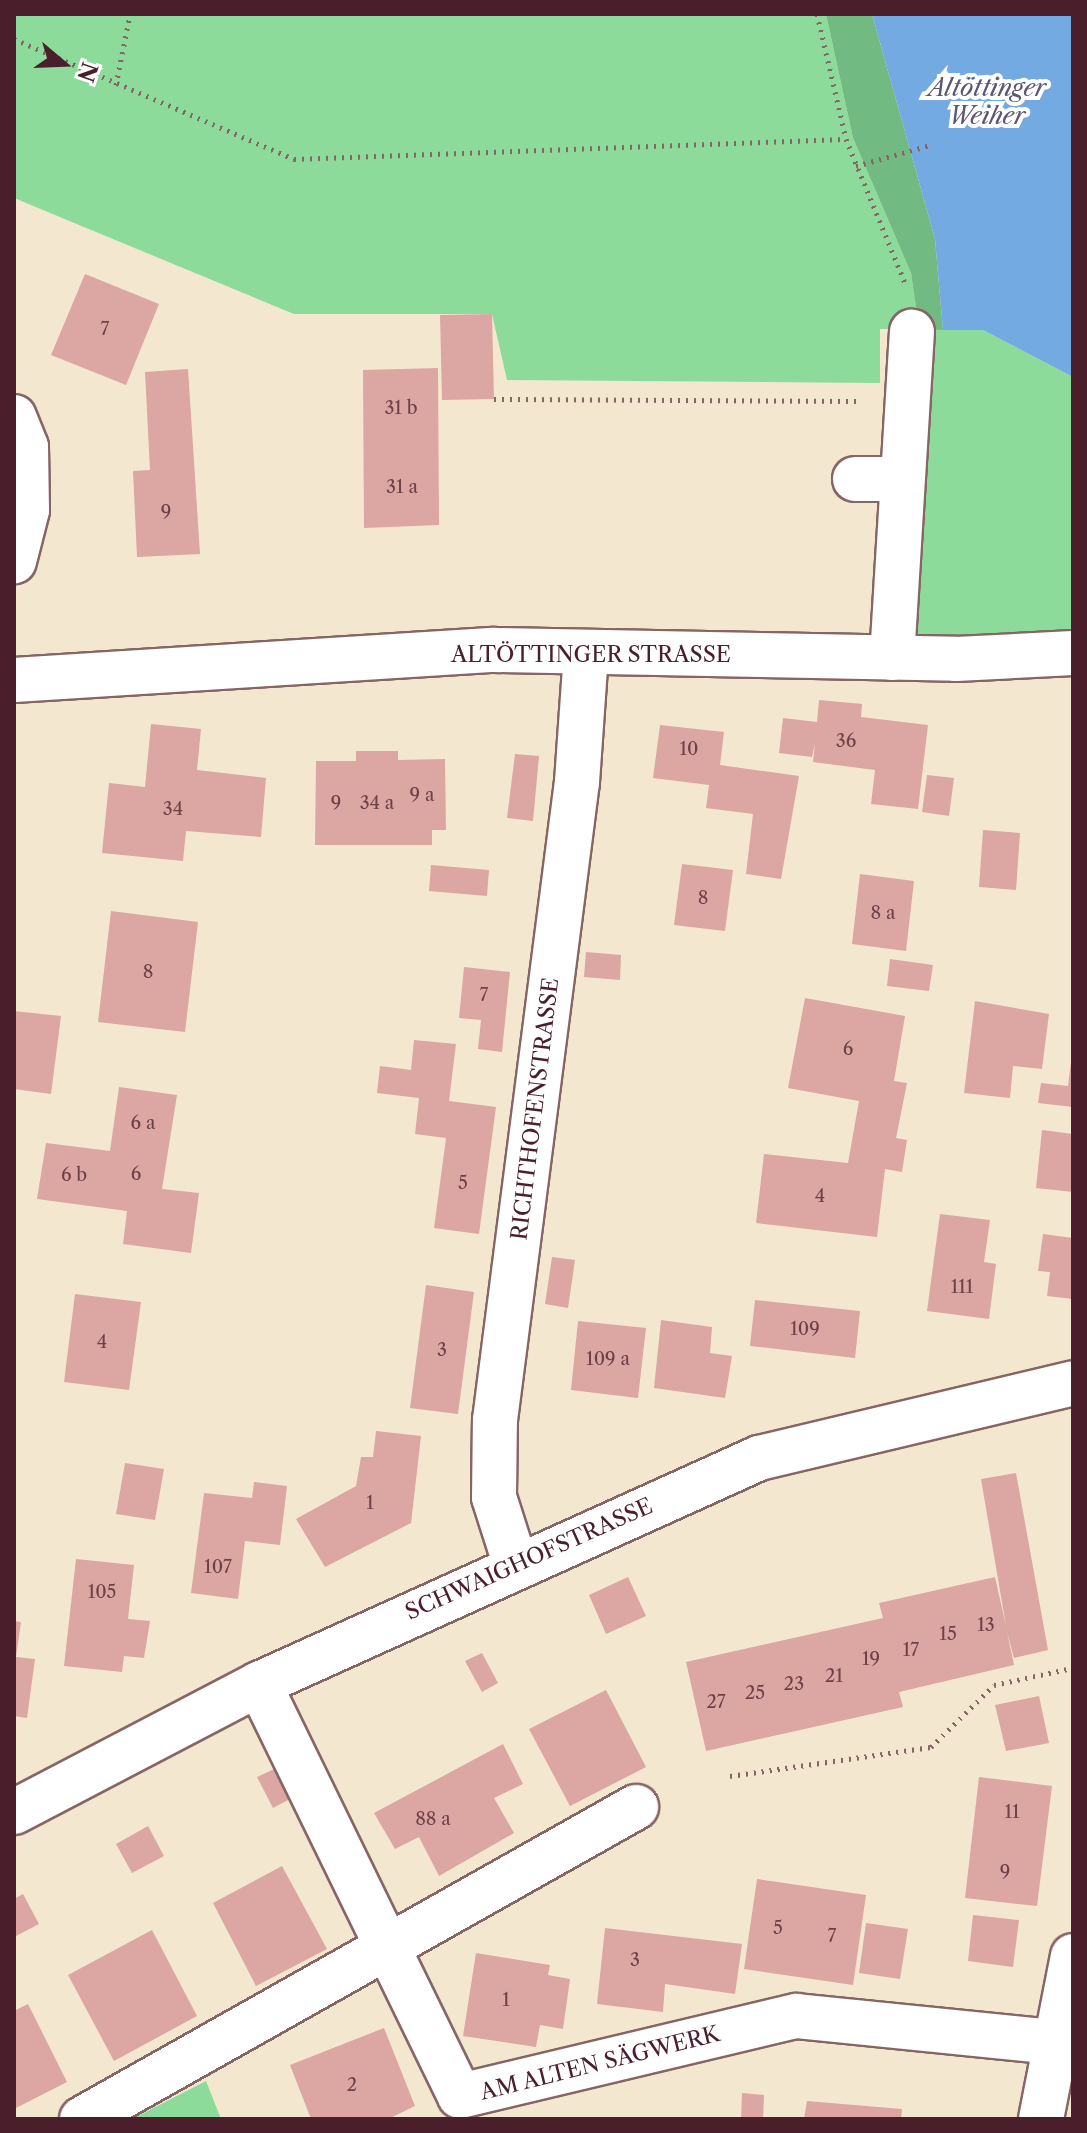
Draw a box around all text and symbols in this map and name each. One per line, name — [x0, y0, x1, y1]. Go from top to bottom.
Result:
north arrow — [24, 24, 104, 104]
text: N — [71, 59, 103, 85]
water label: Altöttinger Weiher — [928, 74, 1046, 130]
house number: 7 — [101, 318, 109, 340]
house number: 31 b — [384, 397, 418, 419]
house number: 31 a — [386, 476, 418, 498]
house number: 9 — [161, 501, 171, 523]
street label: ALTÖTTINGER STRASSE — [451, 642, 731, 668]
house number: 36 — [836, 730, 856, 752]
house number: 10 — [680, 738, 698, 760]
house number: 9 a — [410, 784, 434, 806]
house number: 9 — [331, 792, 341, 814]
house number: 34 a — [360, 792, 394, 814]
house number: 34 — [163, 798, 183, 820]
house number: 8 — [698, 887, 708, 909]
house number: 8 a — [871, 902, 895, 924]
house number: 8 — [143, 961, 153, 983]
street label: RICHTHOFENSTRASSE — [506, 976, 564, 1242]
house number: 7 — [480, 984, 488, 1006]
house number: 6 — [843, 1038, 853, 1060]
house number: 6 a — [131, 1112, 155, 1134]
house number: 6 — [131, 1163, 141, 1185]
house number: 6 b — [61, 1164, 87, 1186]
house number: 5 — [458, 1172, 468, 1194]
house number: 4 — [815, 1185, 825, 1207]
house number: 111 — [951, 1276, 973, 1298]
house number: 109 — [790, 1318, 820, 1340]
house number: 4 — [97, 1331, 107, 1353]
house number: 3 — [437, 1339, 447, 1361]
house number: 109 a — [586, 1348, 630, 1370]
house number: 1 — [366, 1492, 374, 1514]
street label: SCHWAIGHOFSTRASSE — [401, 1492, 657, 1626]
house number: 107 — [204, 1556, 232, 1578]
house number: 105 — [88, 1581, 116, 1603]
house number: 13 — [977, 1614, 995, 1636]
house number: 15 — [939, 1623, 957, 1645]
house number: 17 — [903, 1639, 919, 1661]
house number: 19 — [862, 1648, 880, 1670]
house number: 21 — [825, 1665, 843, 1687]
house number: 23 — [784, 1673, 804, 1695]
house number: 25 — [745, 1682, 765, 1704]
house number: 27 — [706, 1691, 726, 1713]
house number: 11 — [1004, 1801, 1020, 1823]
house number: 88 a — [415, 1808, 451, 1830]
house number: 9 — [1000, 1861, 1010, 1883]
house number: 5 — [773, 1917, 783, 1939]
house number: 7 — [828, 1925, 836, 1947]
house number: 3 — [630, 1949, 640, 1971]
house number: 1 — [502, 1989, 510, 2011]
street label: AM ALTEN SÄGWERK — [477, 2020, 723, 2106]
house number: 2 — [347, 2074, 357, 2096]

